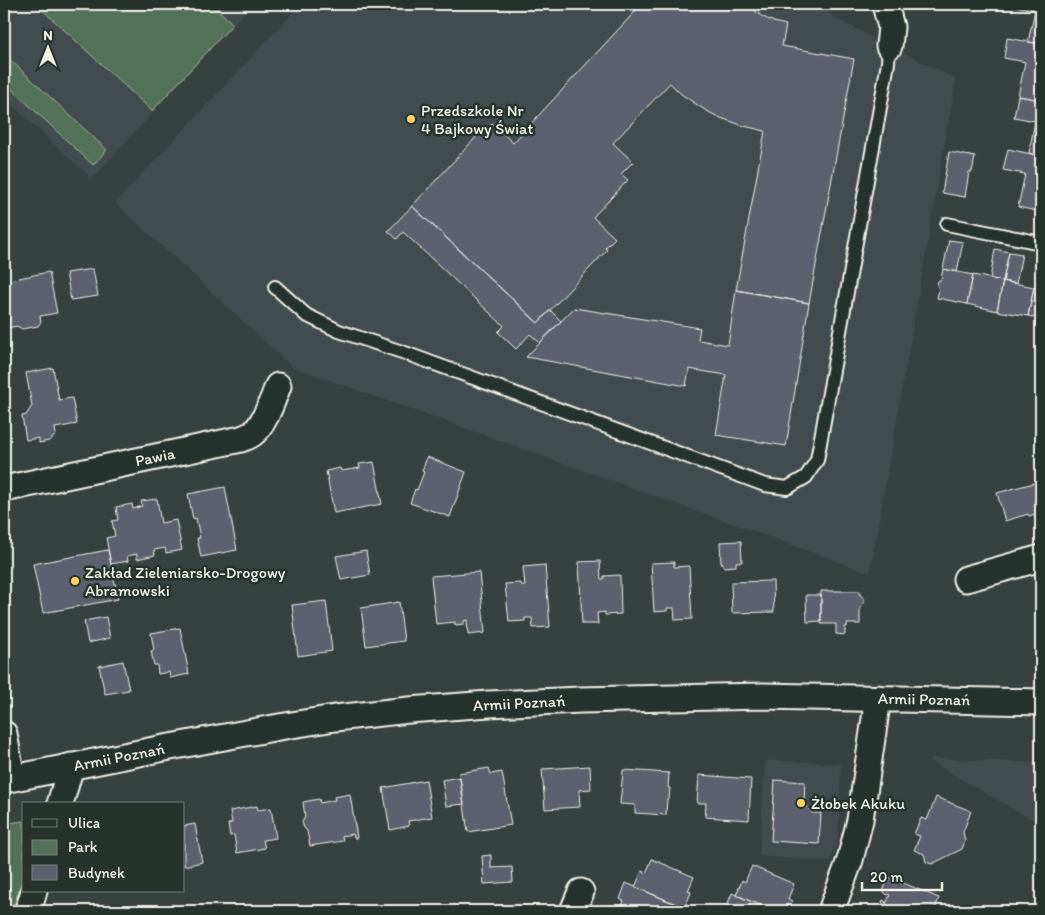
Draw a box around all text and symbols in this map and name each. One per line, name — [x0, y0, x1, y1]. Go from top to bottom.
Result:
north arrow — [22, 22, 72, 72]
text: N — [43, 27, 53, 44]
place label: Przedszkole Nr 4 Bajkowy Świat — [421, 101, 533, 138]
marker: Przedszkole Nr 4 Bajkowy Świat — [405, 113, 417, 125]
street label: Pawia — [133, 443, 177, 470]
place label: Zakład Zieleniarsko-Drogowy Abramowski — [85, 563, 286, 600]
marker: Zakład Zieleniarsko-Drogowy Abramowski — [69, 575, 81, 587]
street label: Armii Poznań — [878, 689, 970, 709]
street label: Armii Poznań — [472, 691, 566, 715]
street label: Armii Poznań — [72, 739, 166, 775]
place label: Żłobek Akuku — [811, 794, 905, 813]
marker: Żłobek Akuku — [795, 797, 807, 809]
legend — [22, 802, 185, 892]
text: Ulica — [68, 814, 101, 832]
text: Park — [68, 838, 98, 856]
scale bar — [862, 860, 942, 892]
text: Budynek — [68, 864, 125, 882]
text: 20 m — [870, 868, 904, 886]

